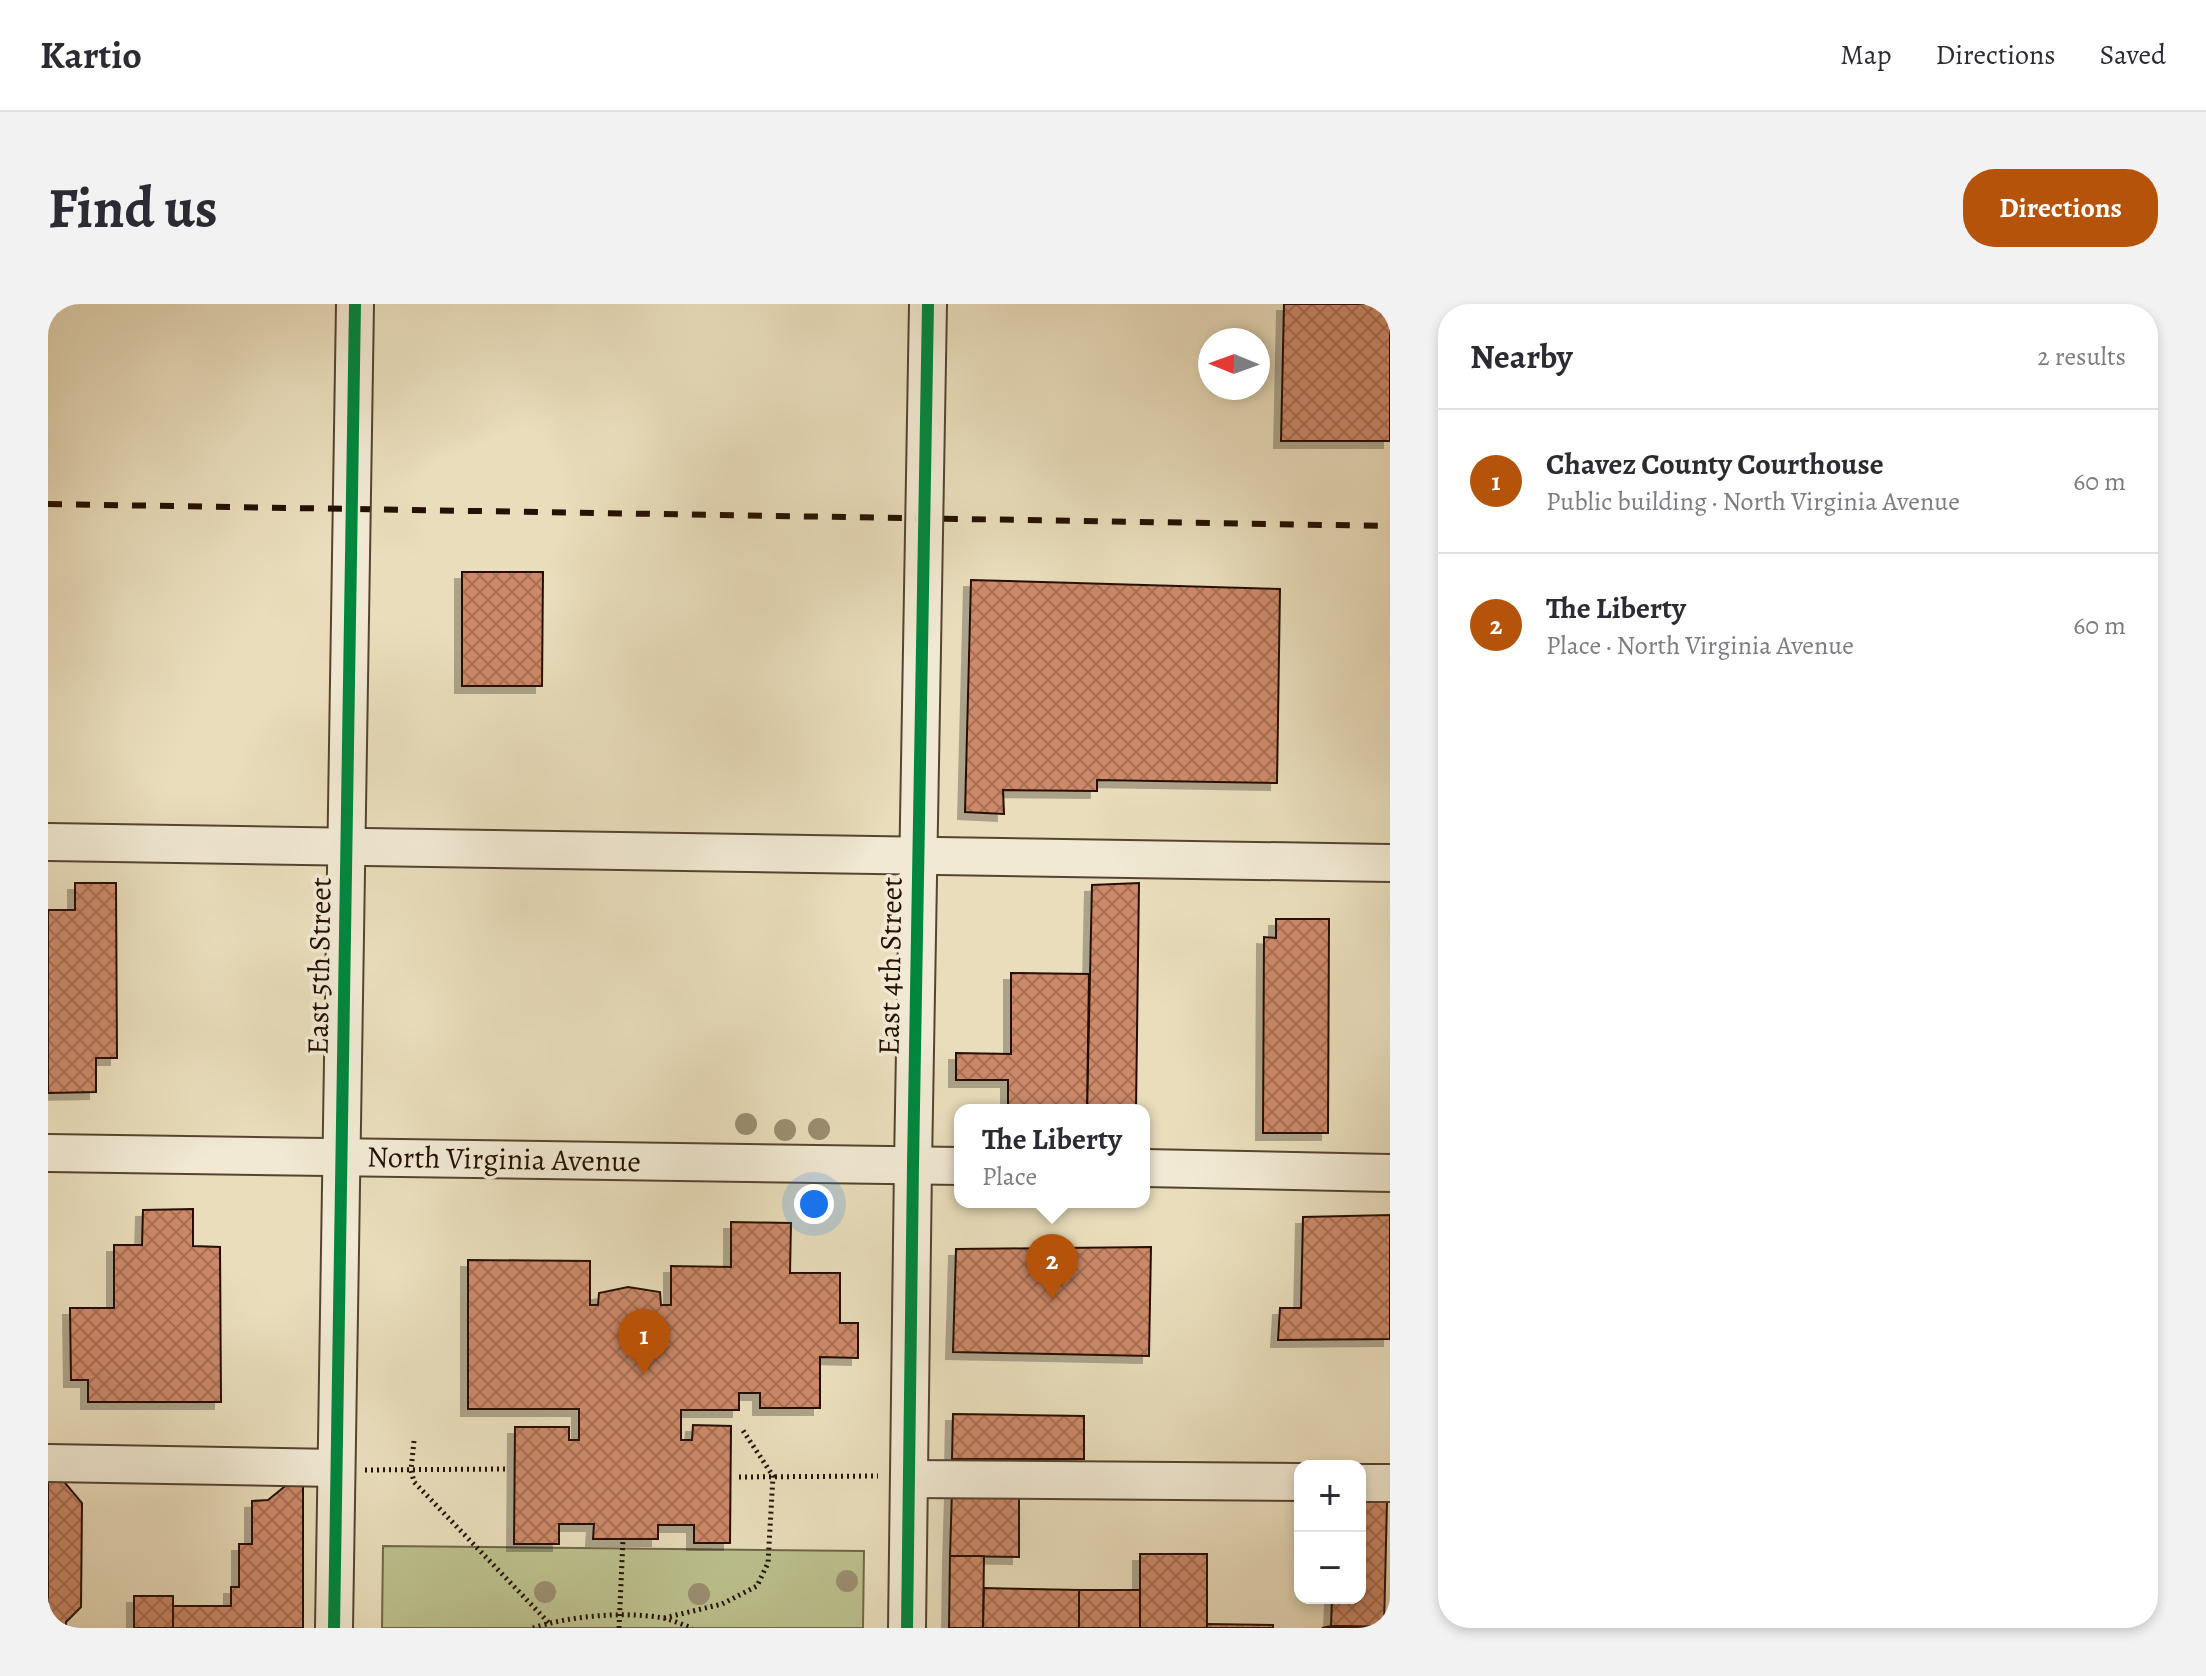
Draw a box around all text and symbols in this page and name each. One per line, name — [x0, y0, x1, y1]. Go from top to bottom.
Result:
text: Kartio — [40, 29, 142, 81]
text: Map — [1840, 36, 1891, 74]
text: Directions — [1935, 36, 2056, 74]
text: Saved — [2100, 36, 2166, 74]
button: Directions — [1963, 169, 2158, 247]
text: Find us — [48, 170, 218, 246]
north arrow — [1198, 328, 1270, 400]
text: Nearby — [1470, 333, 1573, 380]
text: 2 results — [2037, 339, 2126, 374]
text: Chavez County Courthouse — [1546, 444, 1884, 484]
text: 1 — [1491, 464, 1501, 499]
text: 60 m — [2073, 464, 2126, 499]
text: Public building · North Virginia Avenue — [1546, 484, 1960, 519]
text: The Liberty — [1546, 588, 1686, 628]
text: 2 — [1490, 608, 1502, 643]
text: 60 m — [2073, 608, 2126, 643]
text: Place · North Virginia Avenue — [1546, 628, 1854, 663]
street label: East 4th Street — [868, 876, 912, 1055]
street label: East 5th Street — [297, 877, 341, 1055]
popup — [954, 1104, 1150, 1208]
text: The Liberty — [982, 1119, 1122, 1159]
street label: North Virginia Avenue — [367, 1137, 641, 1181]
text: Place — [982, 1159, 1037, 1194]
your location — [794, 1184, 834, 1224]
pin: 2 — [1026, 1234, 1078, 1300]
pin: 1 — [618, 1309, 670, 1375]
map controls — [1294, 1460, 1366, 1604]
button: + — [1294, 1460, 1366, 1532]
button: − — [1294, 1532, 1366, 1604]

